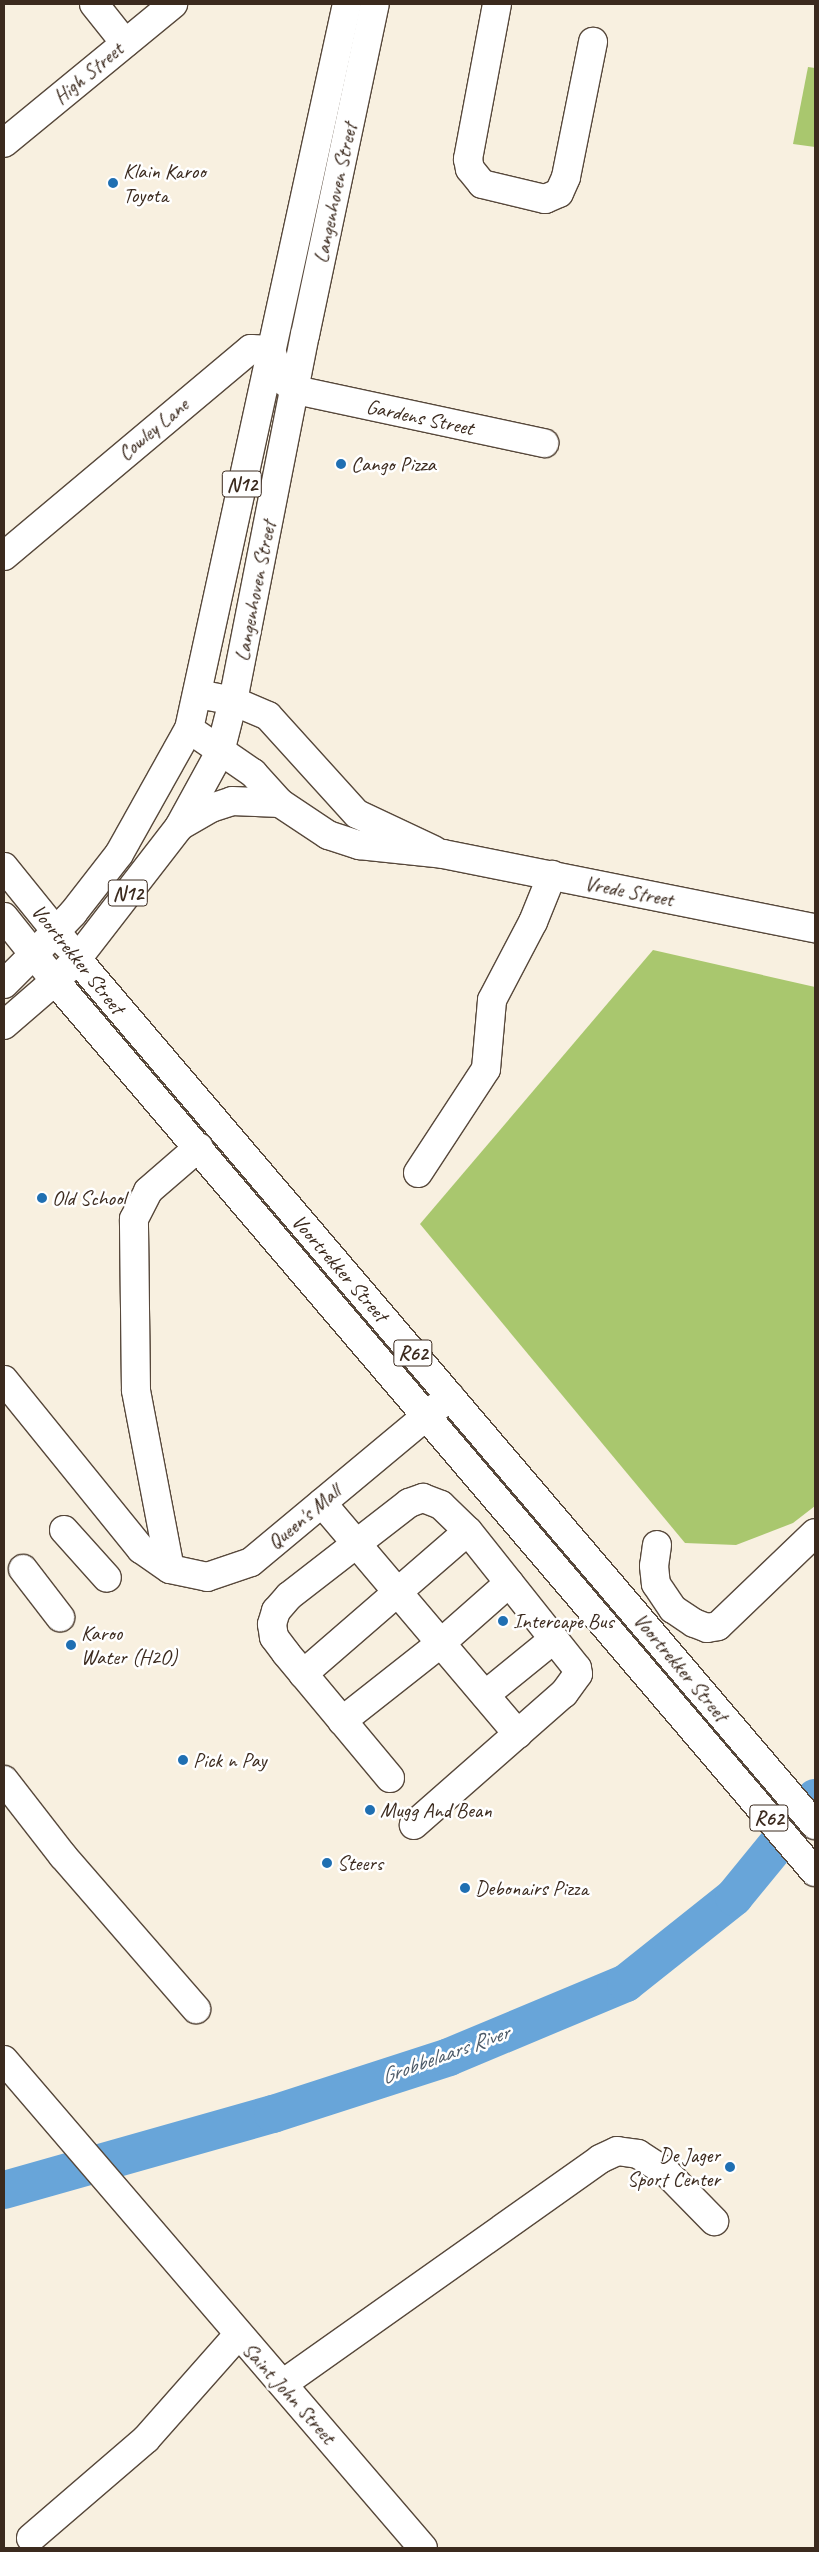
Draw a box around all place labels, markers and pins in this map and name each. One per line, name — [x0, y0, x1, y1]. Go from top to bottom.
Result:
place label: Klain Karoo Toyota — [123, 158, 206, 208]
marker: Klain Karoo Toyota — [107, 177, 119, 189]
place label: Cango Pizza — [351, 451, 435, 477]
marker: Cango Pizza — [335, 458, 347, 470]
place label: Old School — [52, 1185, 125, 1211]
marker: Old School — [36, 1192, 48, 1204]
place label: Intercape Bus — [513, 1608, 614, 1634]
marker: Intercape Bus — [497, 1615, 509, 1627]
place label: Karoo Water (H2O) — [81, 1620, 177, 1670]
marker: Karoo Water (H2O) — [65, 1639, 77, 1651]
place label: Pick n Pay — [193, 1747, 266, 1773]
marker: Pick n Pay — [177, 1754, 189, 1766]
place label: Mugg And Bean — [380, 1797, 491, 1823]
marker: Mugg And Bean — [364, 1804, 376, 1816]
place label: Steers — [337, 1850, 383, 1876]
marker: Steers — [321, 1857, 333, 1869]
place label: Debonairs Pizza — [475, 1875, 588, 1901]
marker: Debonairs Pizza — [459, 1882, 471, 1894]
place label: De Jager Sport Center — [627, 2142, 720, 2192]
marker: De Jager Sport Center — [724, 2161, 736, 2173]

